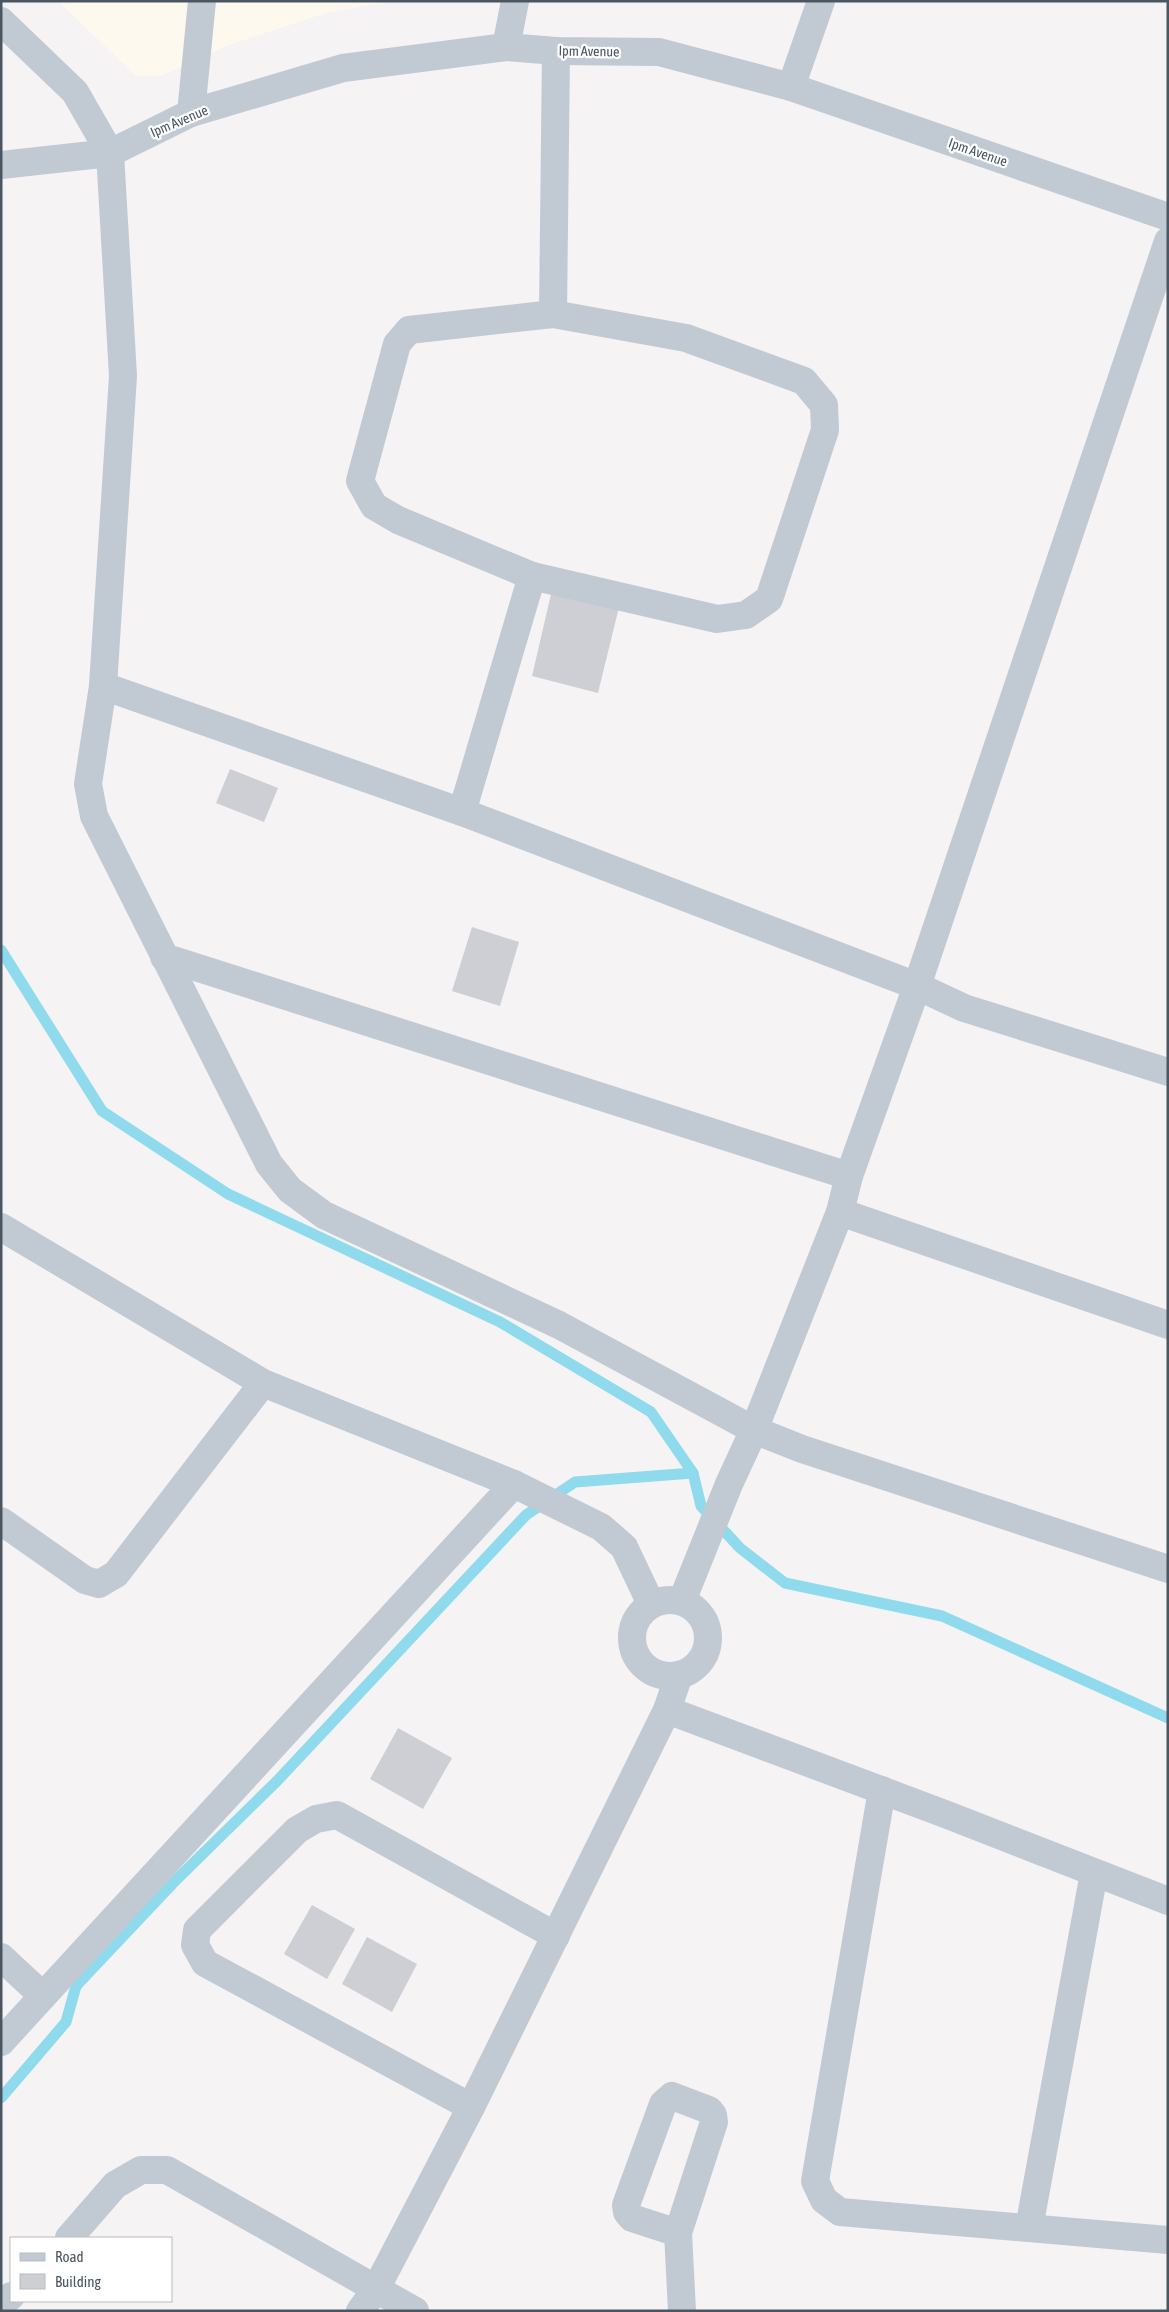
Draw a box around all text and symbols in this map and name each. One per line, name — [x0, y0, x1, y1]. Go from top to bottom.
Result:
street label: Ipm Avenue — [558, 42, 620, 60]
street label: Ipm Avenue — [148, 102, 210, 140]
street label: Ipm Avenue — [947, 135, 1009, 169]
legend — [10, 2237, 172, 2302]
text: Road — [55, 2248, 84, 2265]
text: Building — [55, 2273, 101, 2290]

